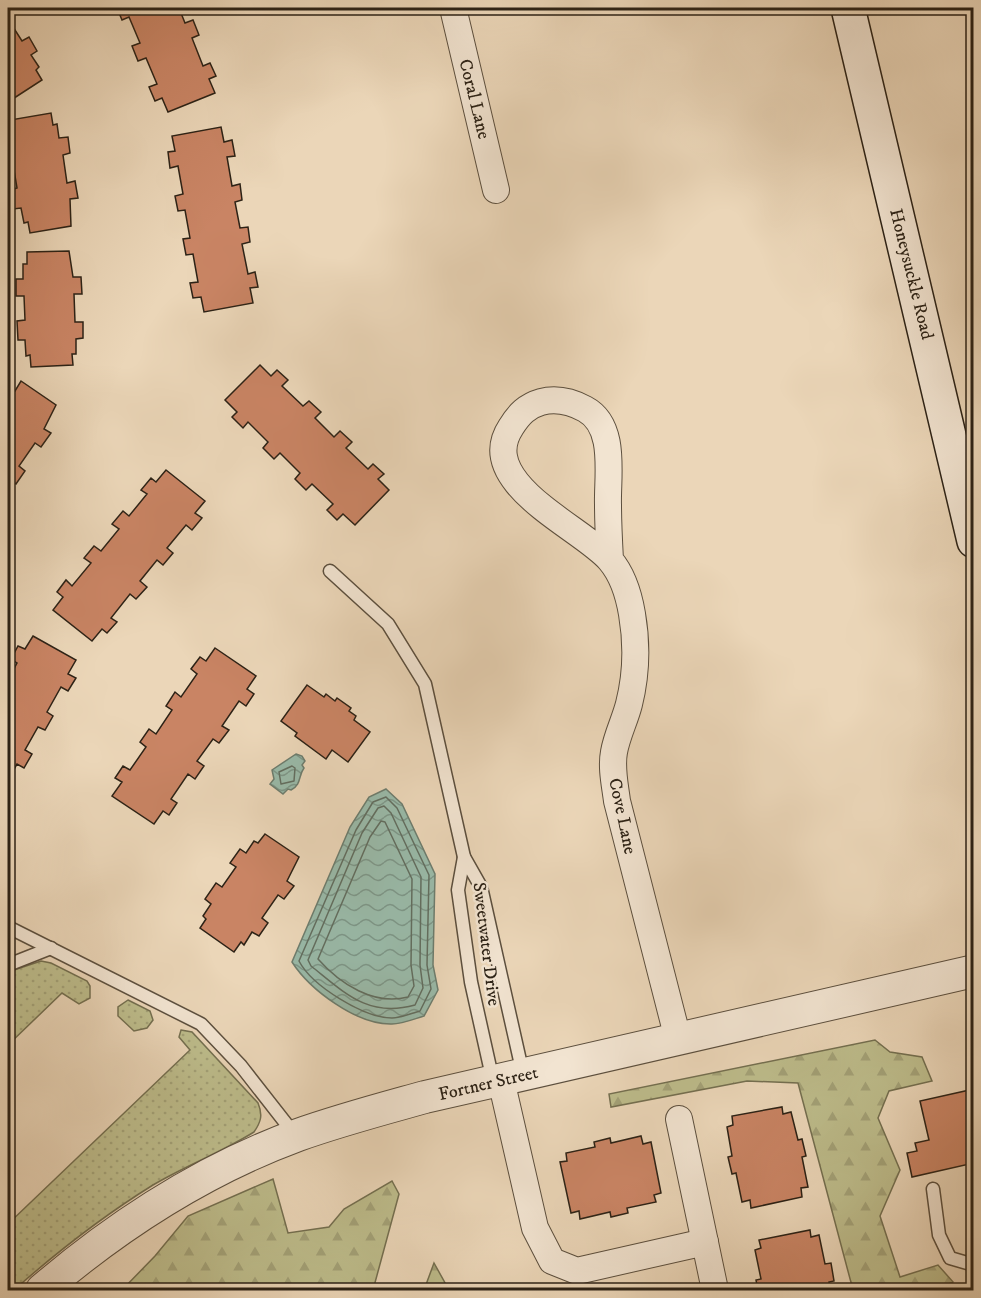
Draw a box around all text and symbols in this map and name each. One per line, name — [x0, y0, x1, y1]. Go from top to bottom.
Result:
street label: Coral Lane — [453, 57, 495, 142]
street label: Honeysuckle Road — [884, 206, 938, 342]
street label: Cove Lane — [603, 776, 641, 856]
street label: Sweetwater Drive — [468, 881, 505, 1007]
street label: Fortner Street — [436, 1062, 540, 1106]

